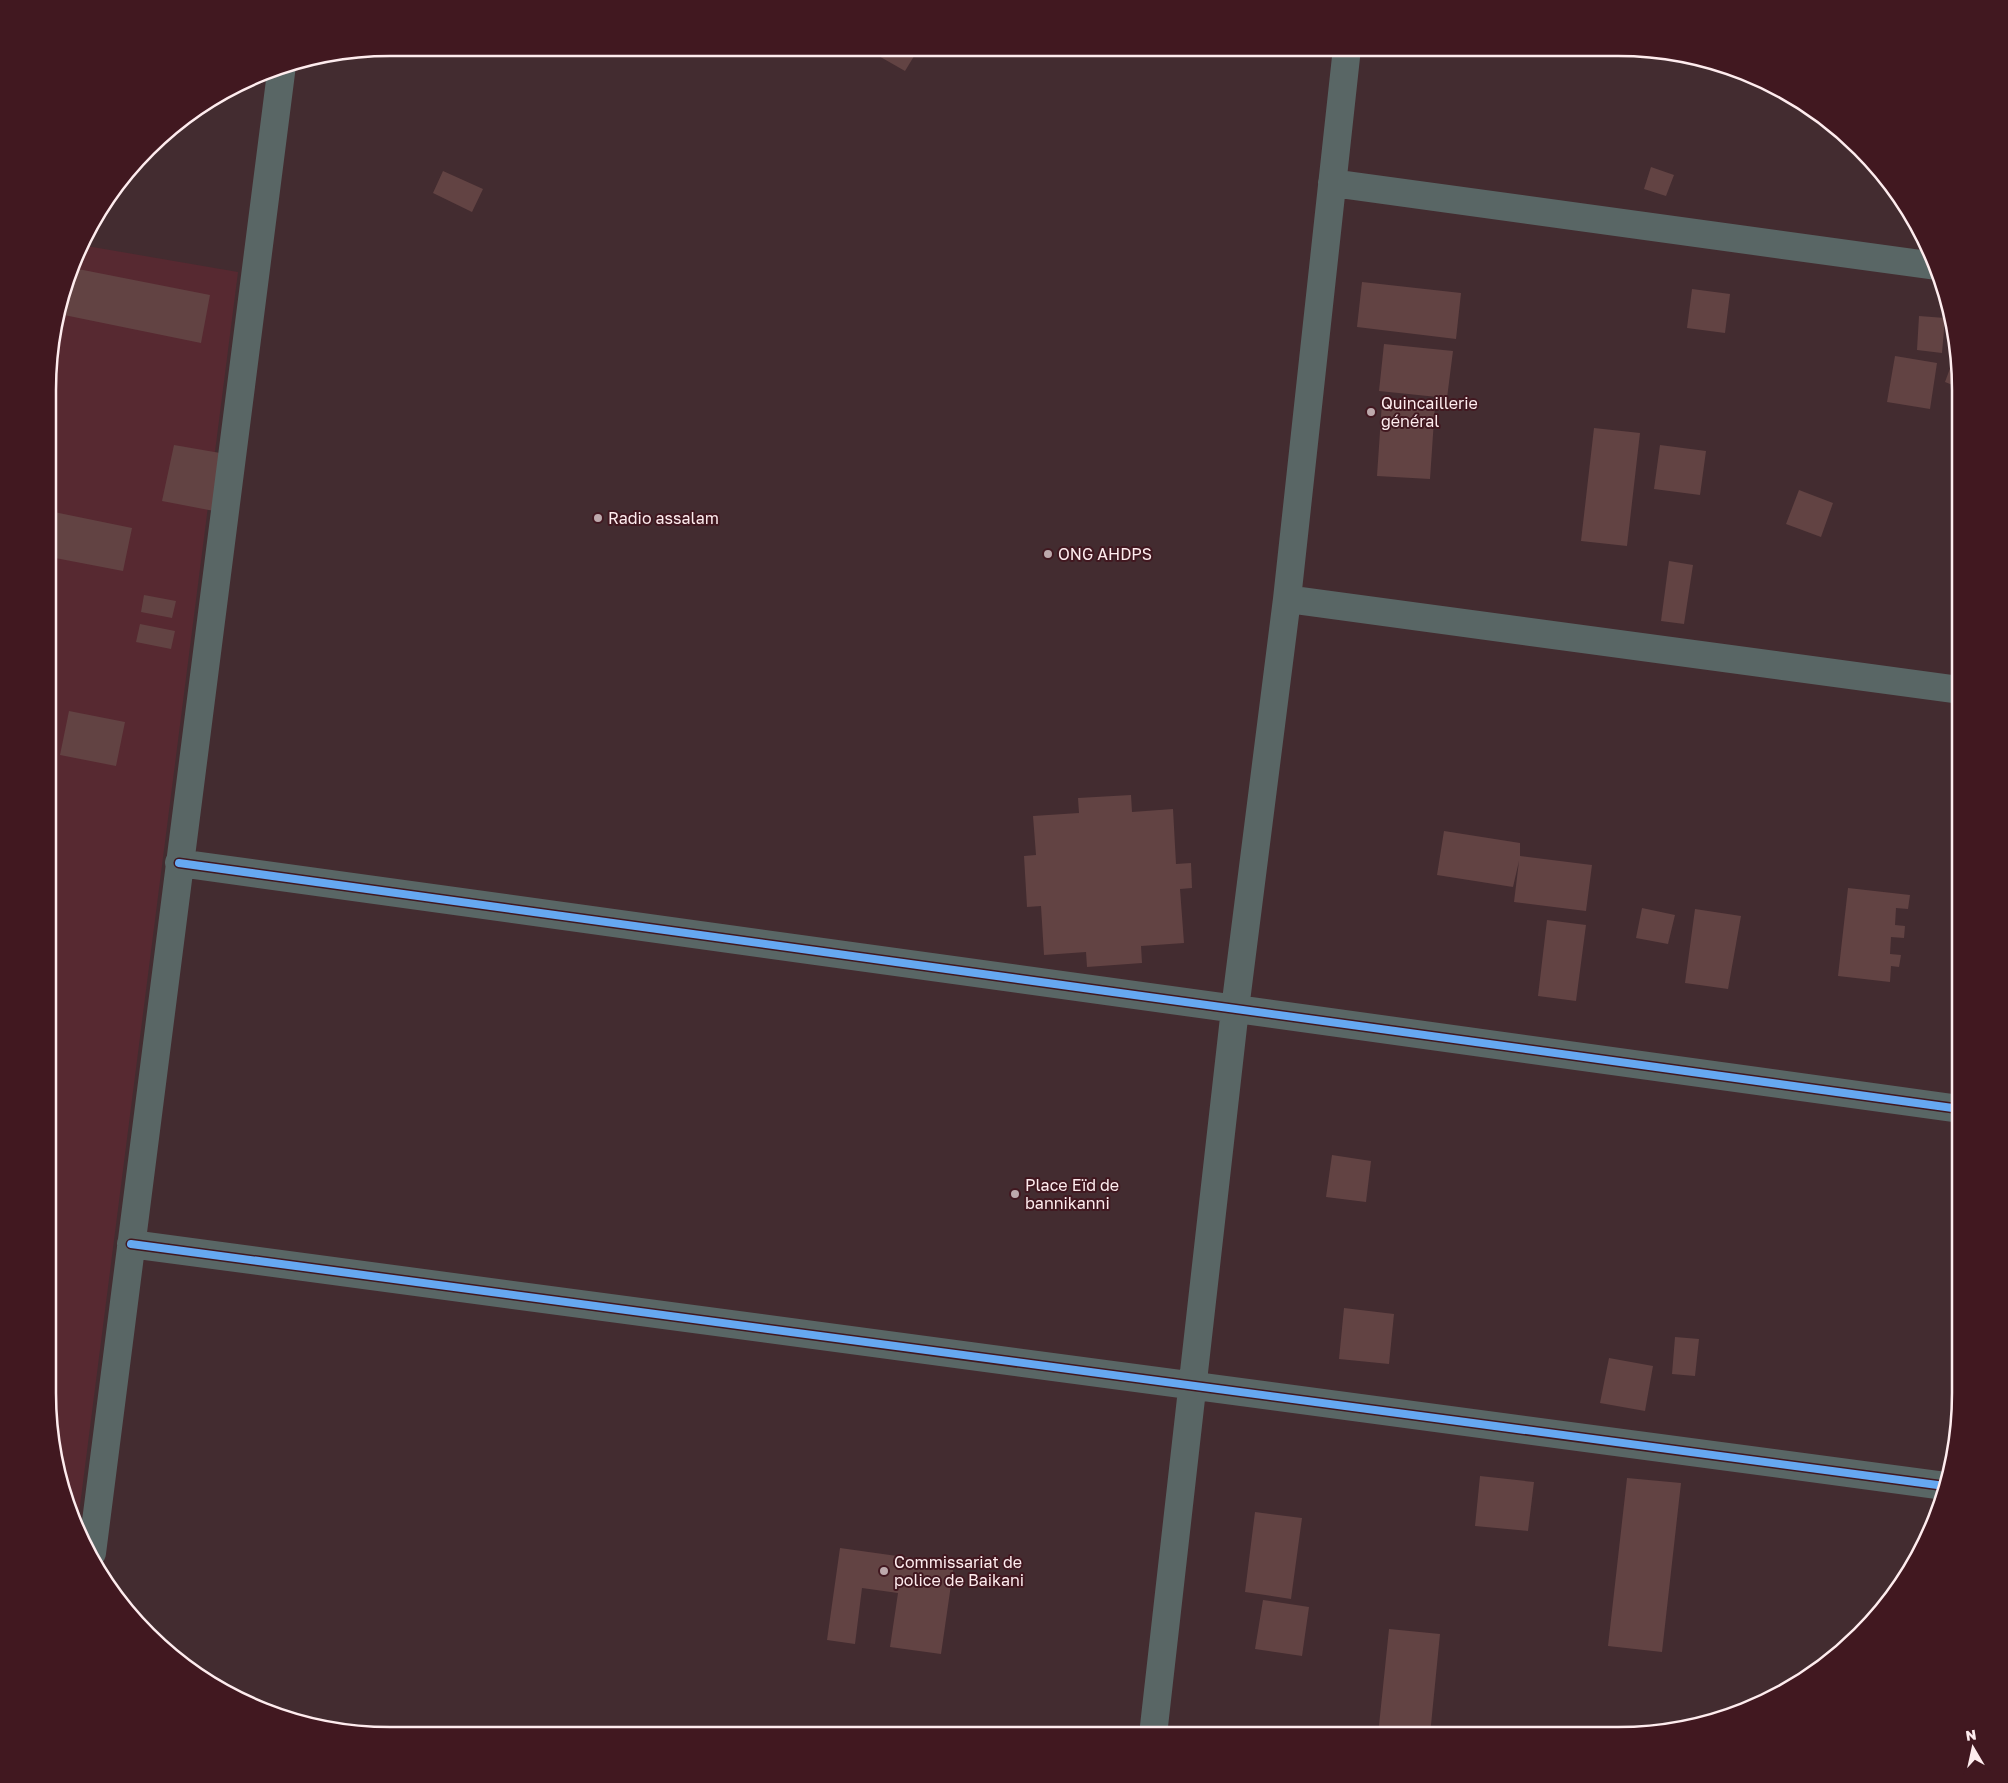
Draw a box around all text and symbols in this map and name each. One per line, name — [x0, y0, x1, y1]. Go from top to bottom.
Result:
place label: Quincaillerie général — [1381, 393, 1478, 431]
marker: Quincaillerie général — [1365, 406, 1377, 418]
place label: Radio assalam — [608, 508, 719, 528]
marker: Radio assalam — [592, 512, 604, 524]
place label: ONG AHDPS — [1058, 544, 1152, 564]
marker: ONG AHDPS — [1042, 548, 1054, 560]
place label: Place Eïd de bannikanni — [1025, 1175, 1119, 1213]
marker: Place Eïd de bannikanni — [1009, 1188, 1021, 1200]
place label: Commissariat de police de Baikani — [894, 1552, 1024, 1590]
marker: Commissariat de police de Baikani — [878, 1565, 890, 1577]
north arrow — [1948, 1723, 1998, 1773]
text: N — [1964, 1725, 1977, 1744]

